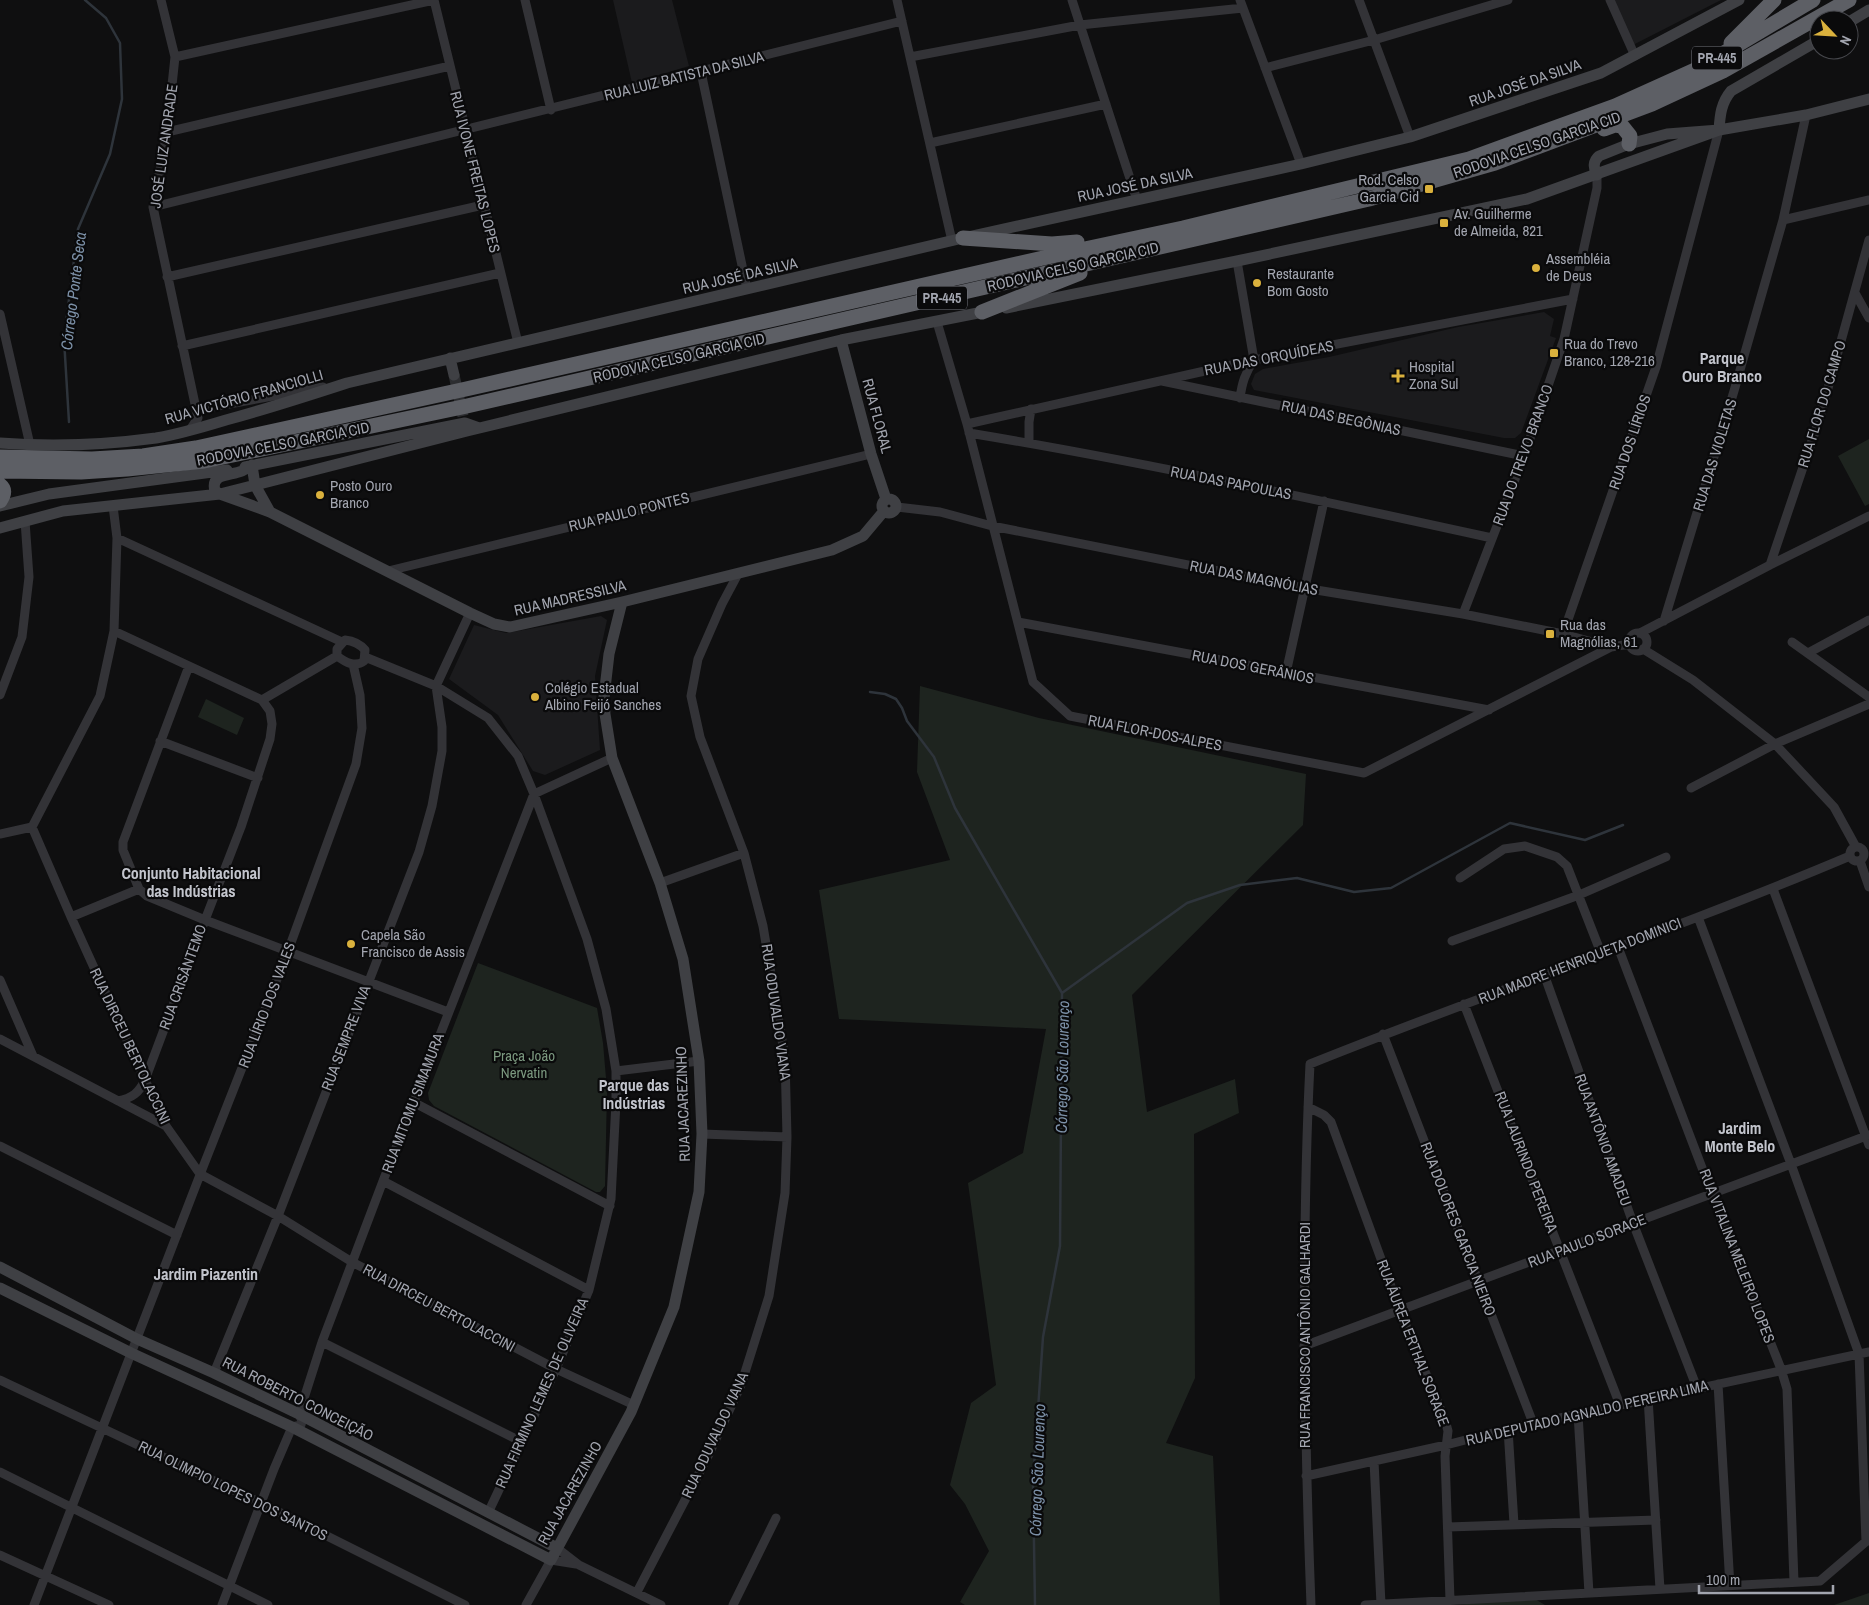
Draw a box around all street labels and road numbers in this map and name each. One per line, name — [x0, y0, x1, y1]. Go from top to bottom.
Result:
street label: RUA LUIZ BATISTA DA SILVA — [602, 45, 767, 106]
road number: PR-445 — [1692, 46, 1742, 70]
street label: RUA JOSÉ DA SILVA — [1466, 53, 1584, 112]
street label: JOSÉ LUIZ ANDRADE — [144, 83, 183, 209]
street label: RUA IVONE FREITAS LOPES — [445, 89, 506, 255]
street label: RODOVIA CELSO GARCIA CID — [1450, 106, 1623, 183]
street label: RUA JOSÉ DA SILVA — [1075, 162, 1195, 207]
street label: RODOVIA CELSO GARCIA CID — [985, 236, 1161, 297]
street label: RUA JOSÉ DA SILVA — [680, 252, 800, 299]
road number: PR-445 — [917, 286, 967, 310]
street label: RODOVIA CELSO GARCIA CID — [591, 327, 767, 388]
street label: RUA DAS ORQUÍDEAS — [1202, 335, 1335, 380]
street label: RUA FLOR DO CAMPO — [1792, 338, 1851, 470]
street label: RUA VICTÓRIO FRANCIOLLI — [162, 364, 326, 429]
street label: RUA FLORAL — [857, 376, 898, 456]
street label: RUA DO TREVO BRANCO — [1487, 381, 1558, 528]
street label: RUA DOS LÍRIOS — [1603, 392, 1656, 492]
street label: RUA DAS BEGÔNIAS — [1279, 395, 1403, 440]
street label: RUA DAS VIOLETAS — [1687, 396, 1742, 514]
street label: RODOVIA CELSO GARCIA CID — [195, 416, 371, 471]
street label: RUA DAS PAPOULAS — [1169, 460, 1293, 505]
street label: RUA PAULO PONTES — [566, 486, 691, 537]
street label: RUA DAS MAGNÓLIAS — [1188, 555, 1320, 600]
street label: RUA MADRESSILVA — [512, 574, 629, 621]
street label: RUA DOS GERÂNIOS — [1190, 644, 1316, 689]
street label: RUA FLOR-DOS-ALPES — [1086, 709, 1224, 756]
street label: RUA MADRE HENRIQUETA DOMINICI — [1475, 912, 1684, 1009]
street label: RUA CRISÂNTEMO — [154, 921, 211, 1032]
street label: RUA LÍRIO DOS VALES — [233, 939, 300, 1071]
street label: RUA ODUVALDO VIANA — [757, 943, 797, 1082]
street label: RUA DIRCEU BERTOLACCINI — [85, 964, 176, 1127]
street label: RUA SEMPRE VIVA — [316, 981, 376, 1093]
street label: RUA MITOMU SIMAMURA — [376, 1029, 449, 1176]
street label: RUA JACAREZINHO — [670, 1046, 695, 1162]
street label: RUA ANTÔNIO AMADEU — [1570, 1071, 1637, 1209]
street label: RUA LAURINDO PEREIRA — [1490, 1088, 1563, 1236]
street label: RUA DOLORES GARCIA NIEIRO — [1416, 1139, 1501, 1319]
street label: RUA VITALINA MELEIRO LOPES — [1695, 1166, 1780, 1346]
street label: RUA PAULO SORACE — [1525, 1208, 1649, 1273]
street label: RUA FRANCISCO ANTÔNIO GALHARDI — [1294, 1222, 1315, 1448]
street label: RUA ÁUREA ERTHAL SORAGE — [1372, 1256, 1455, 1429]
street label: RUA DIRCEU BERTOLACCINI — [359, 1258, 519, 1357]
street label: RUA FIRMINO LEMES DE OLIVEIRA — [490, 1294, 593, 1491]
street label: RUA ROBERTO CONCEIÇÃO — [219, 1351, 377, 1446]
street label: RUA ODUVALDO VIANA — [676, 1367, 753, 1501]
street label: RUA DEPUTADO AGNALDO PEREIRA LIMA — [1464, 1374, 1711, 1451]
street label: RUA OLIMPIO LOPES DOS SANTOS — [135, 1435, 331, 1546]
street label: RUA JACAREZINHO — [532, 1437, 607, 1548]

